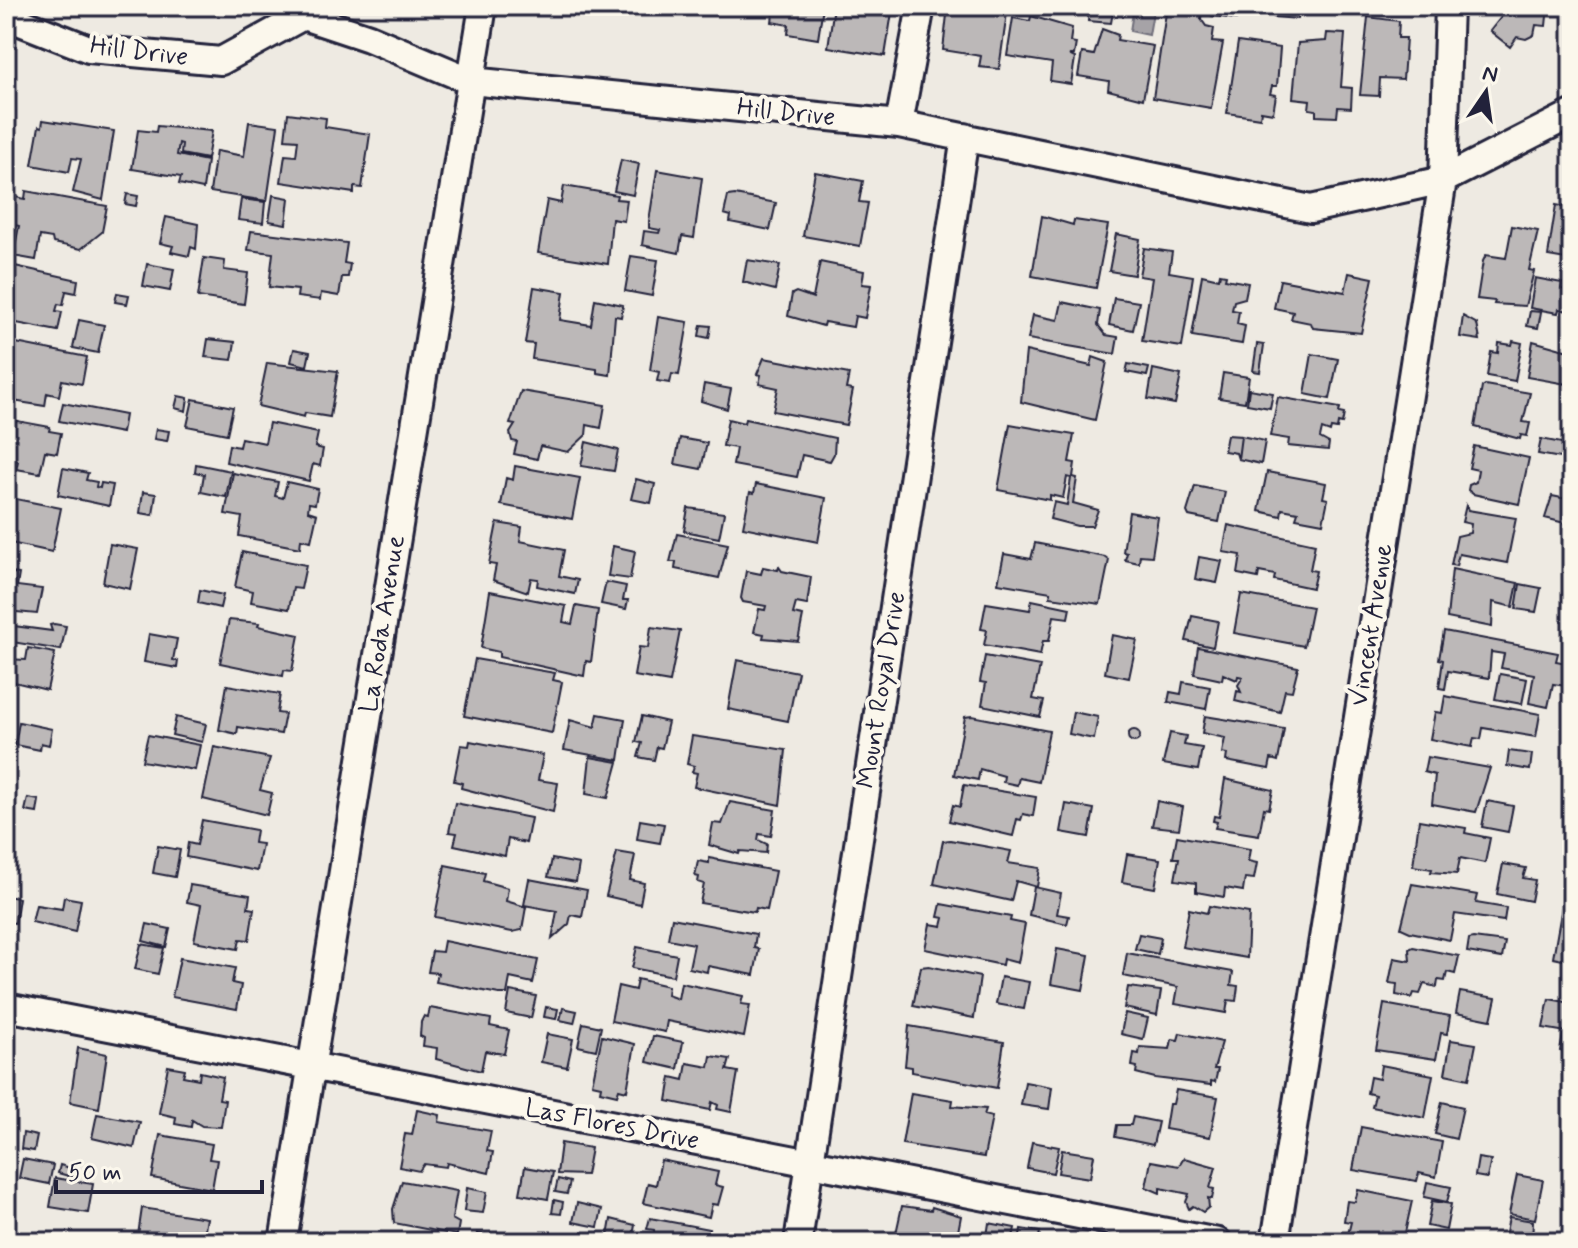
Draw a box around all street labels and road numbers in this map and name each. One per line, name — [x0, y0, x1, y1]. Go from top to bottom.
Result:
street label: Hill Drive — [88, 29, 190, 75]
street label: Hill Drive — [735, 91, 837, 135]
street label: La Roda Avenue — [352, 533, 414, 715]
street label: Vincent Avenue — [1342, 541, 1402, 709]
street label: Mount Royal Drive — [850, 589, 914, 791]
street label: Las Flores Drive — [522, 1091, 702, 1159]

